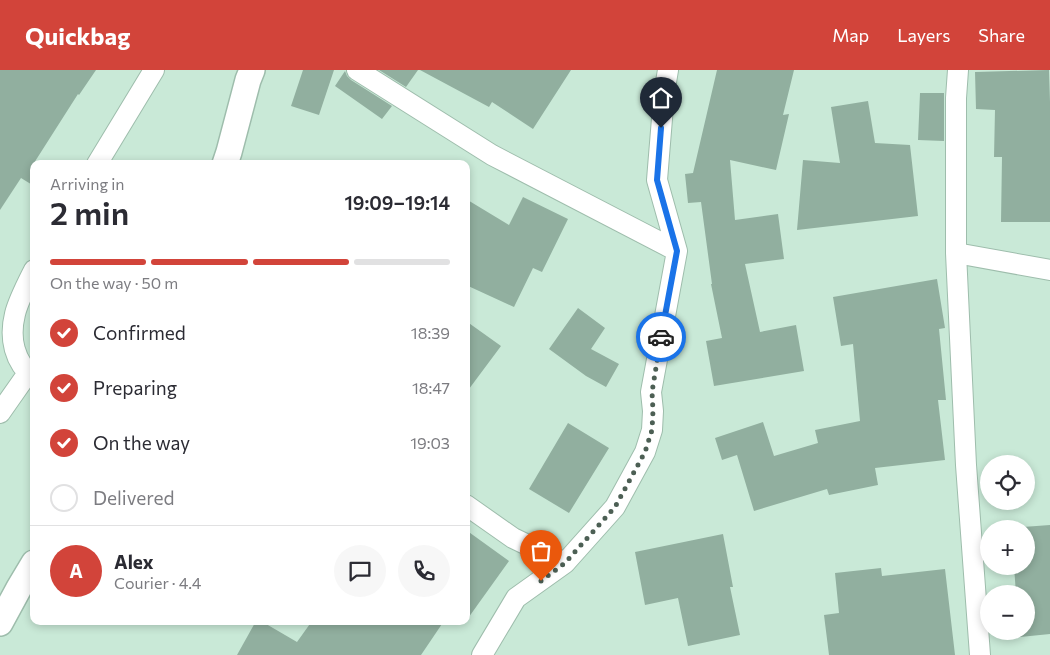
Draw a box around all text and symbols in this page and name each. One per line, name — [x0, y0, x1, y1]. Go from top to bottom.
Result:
text: Quickbag — [25, 21, 130, 50]
text: Map — [832, 24, 869, 46]
text: Layers — [897, 24, 950, 46]
text: Share — [978, 24, 1025, 46]
pin — [640, 77, 682, 128]
icon: home — [647, 84, 675, 112]
text: Arriving in — [50, 174, 124, 193]
text: 19:09–19:14 — [344, 191, 450, 214]
text: 2 min — [50, 192, 129, 232]
text: On the way · 50 m — [50, 273, 178, 292]
courier — [636, 312, 686, 362]
icon: check — [50, 319, 78, 347]
text: Confirmed — [93, 321, 186, 344]
text: 18:39 — [411, 323, 450, 342]
icon: car — [647, 323, 675, 351]
icon: check — [50, 374, 78, 402]
text: Preparing — [93, 376, 177, 399]
text: 18:47 — [412, 378, 450, 397]
icon: check — [50, 429, 78, 457]
text: On the way — [93, 431, 190, 454]
text: 19:03 — [410, 433, 450, 452]
map controls — [980, 455, 1035, 640]
button: locate — [980, 455, 1035, 510]
text: Delivered — [93, 486, 174, 509]
button: + — [980, 520, 1035, 575]
pin — [520, 530, 562, 581]
icon: bag — [527, 537, 555, 565]
button: chat — [334, 545, 386, 597]
button: phone — [398, 545, 450, 597]
text: Alex — [114, 550, 154, 573]
text: A — [69, 559, 83, 582]
text: Courier · 4.4 — [114, 573, 201, 592]
button: − — [980, 585, 1035, 640]

